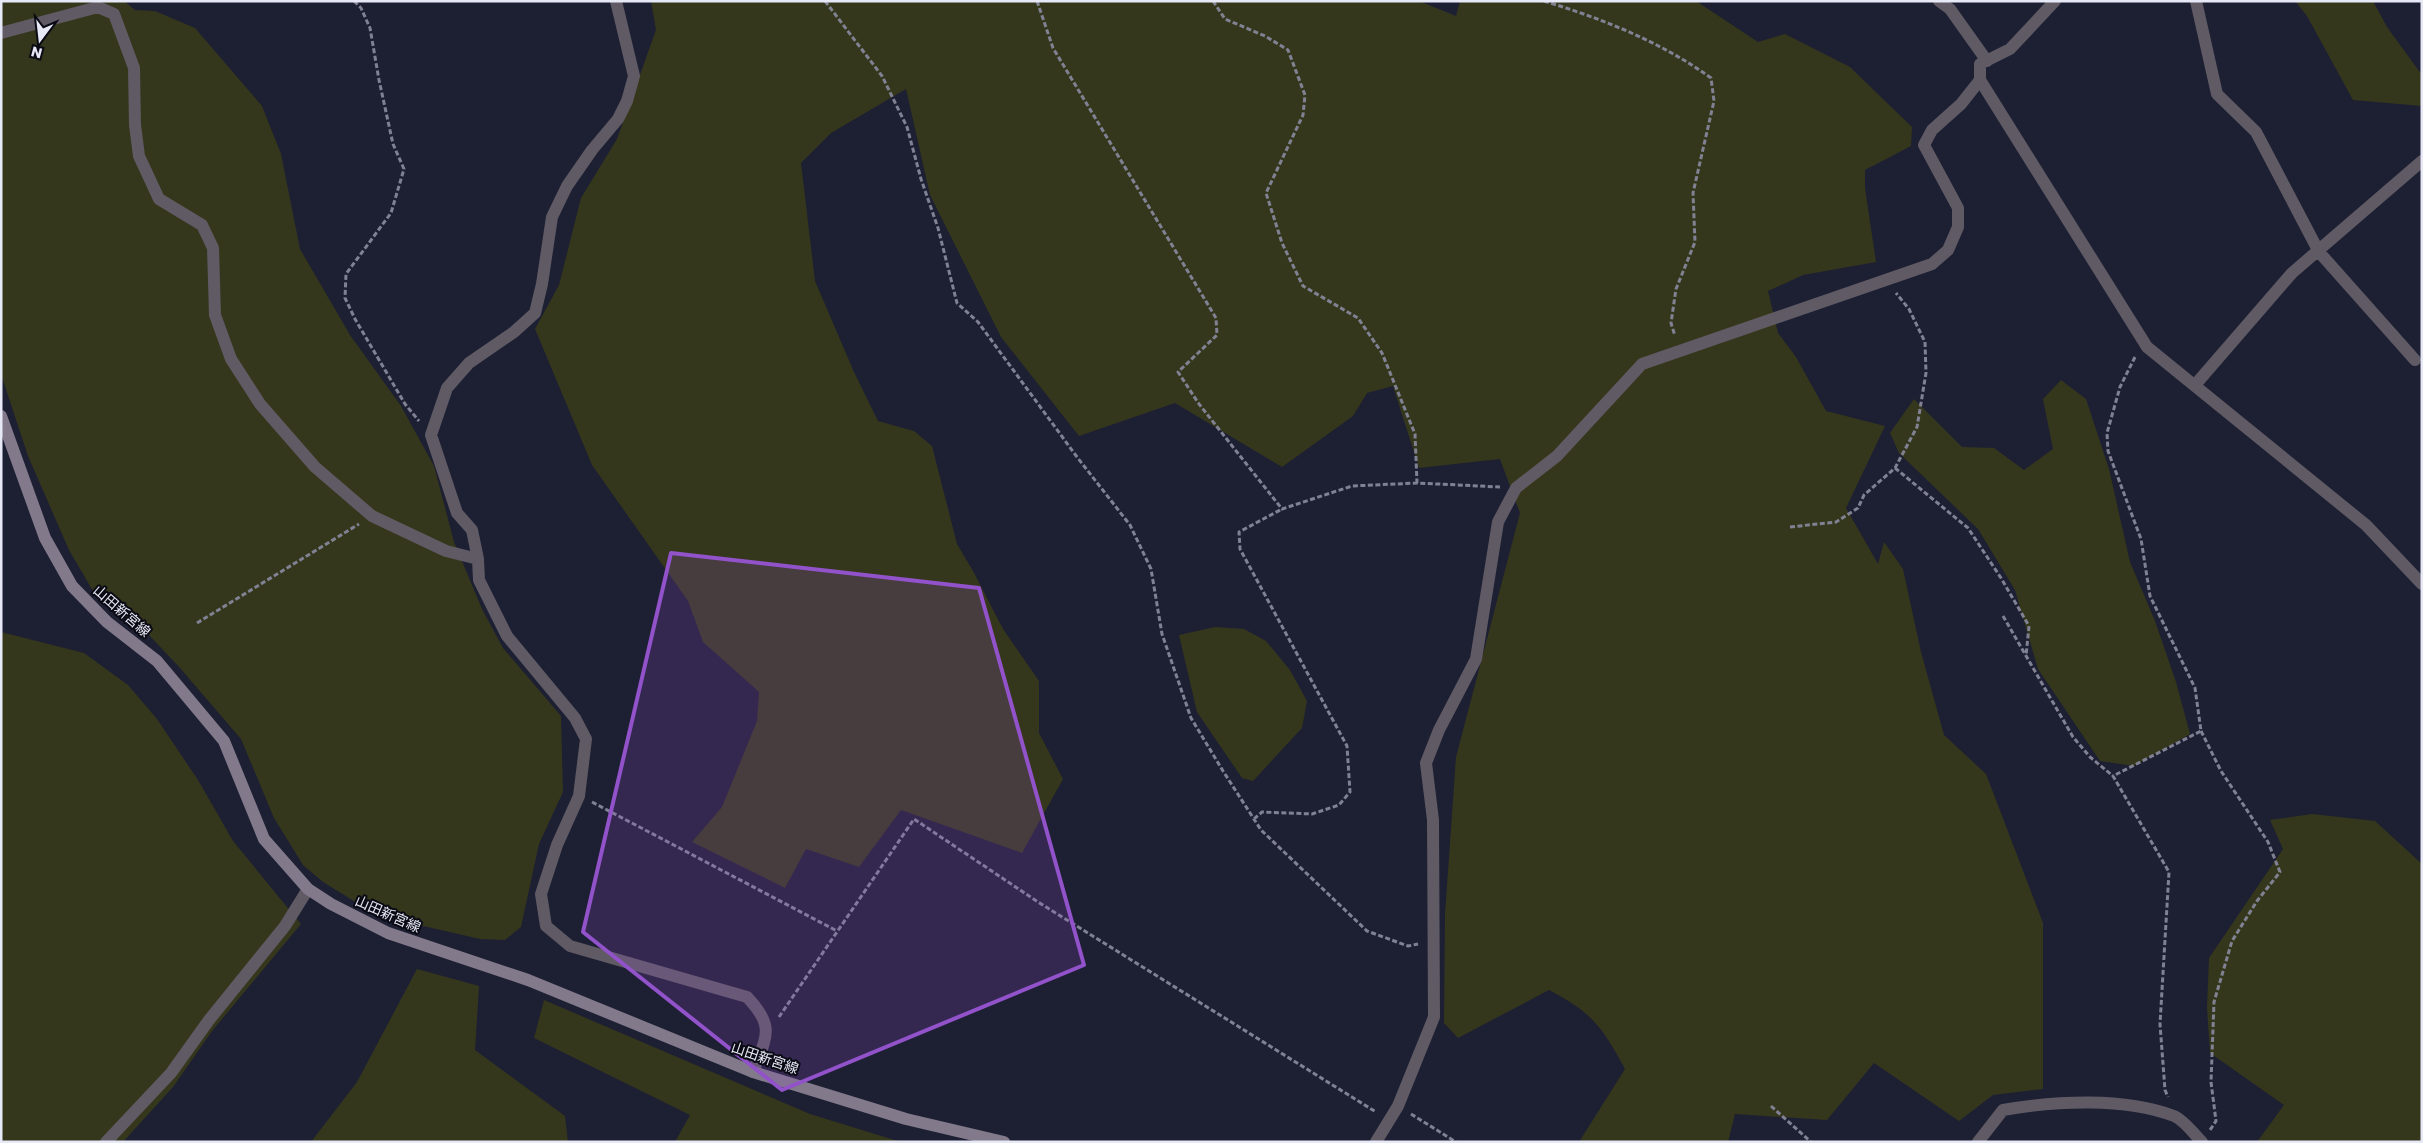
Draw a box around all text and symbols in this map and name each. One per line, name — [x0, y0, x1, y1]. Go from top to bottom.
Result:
north arrow — [15, 15, 65, 65]
text: N — [29, 42, 44, 64]
street label: 山田新宮線 — [89, 580, 155, 642]
street label: 山田新宮線 — [352, 891, 424, 937]
street label: 山田新宮線 — [729, 1037, 801, 1079]

